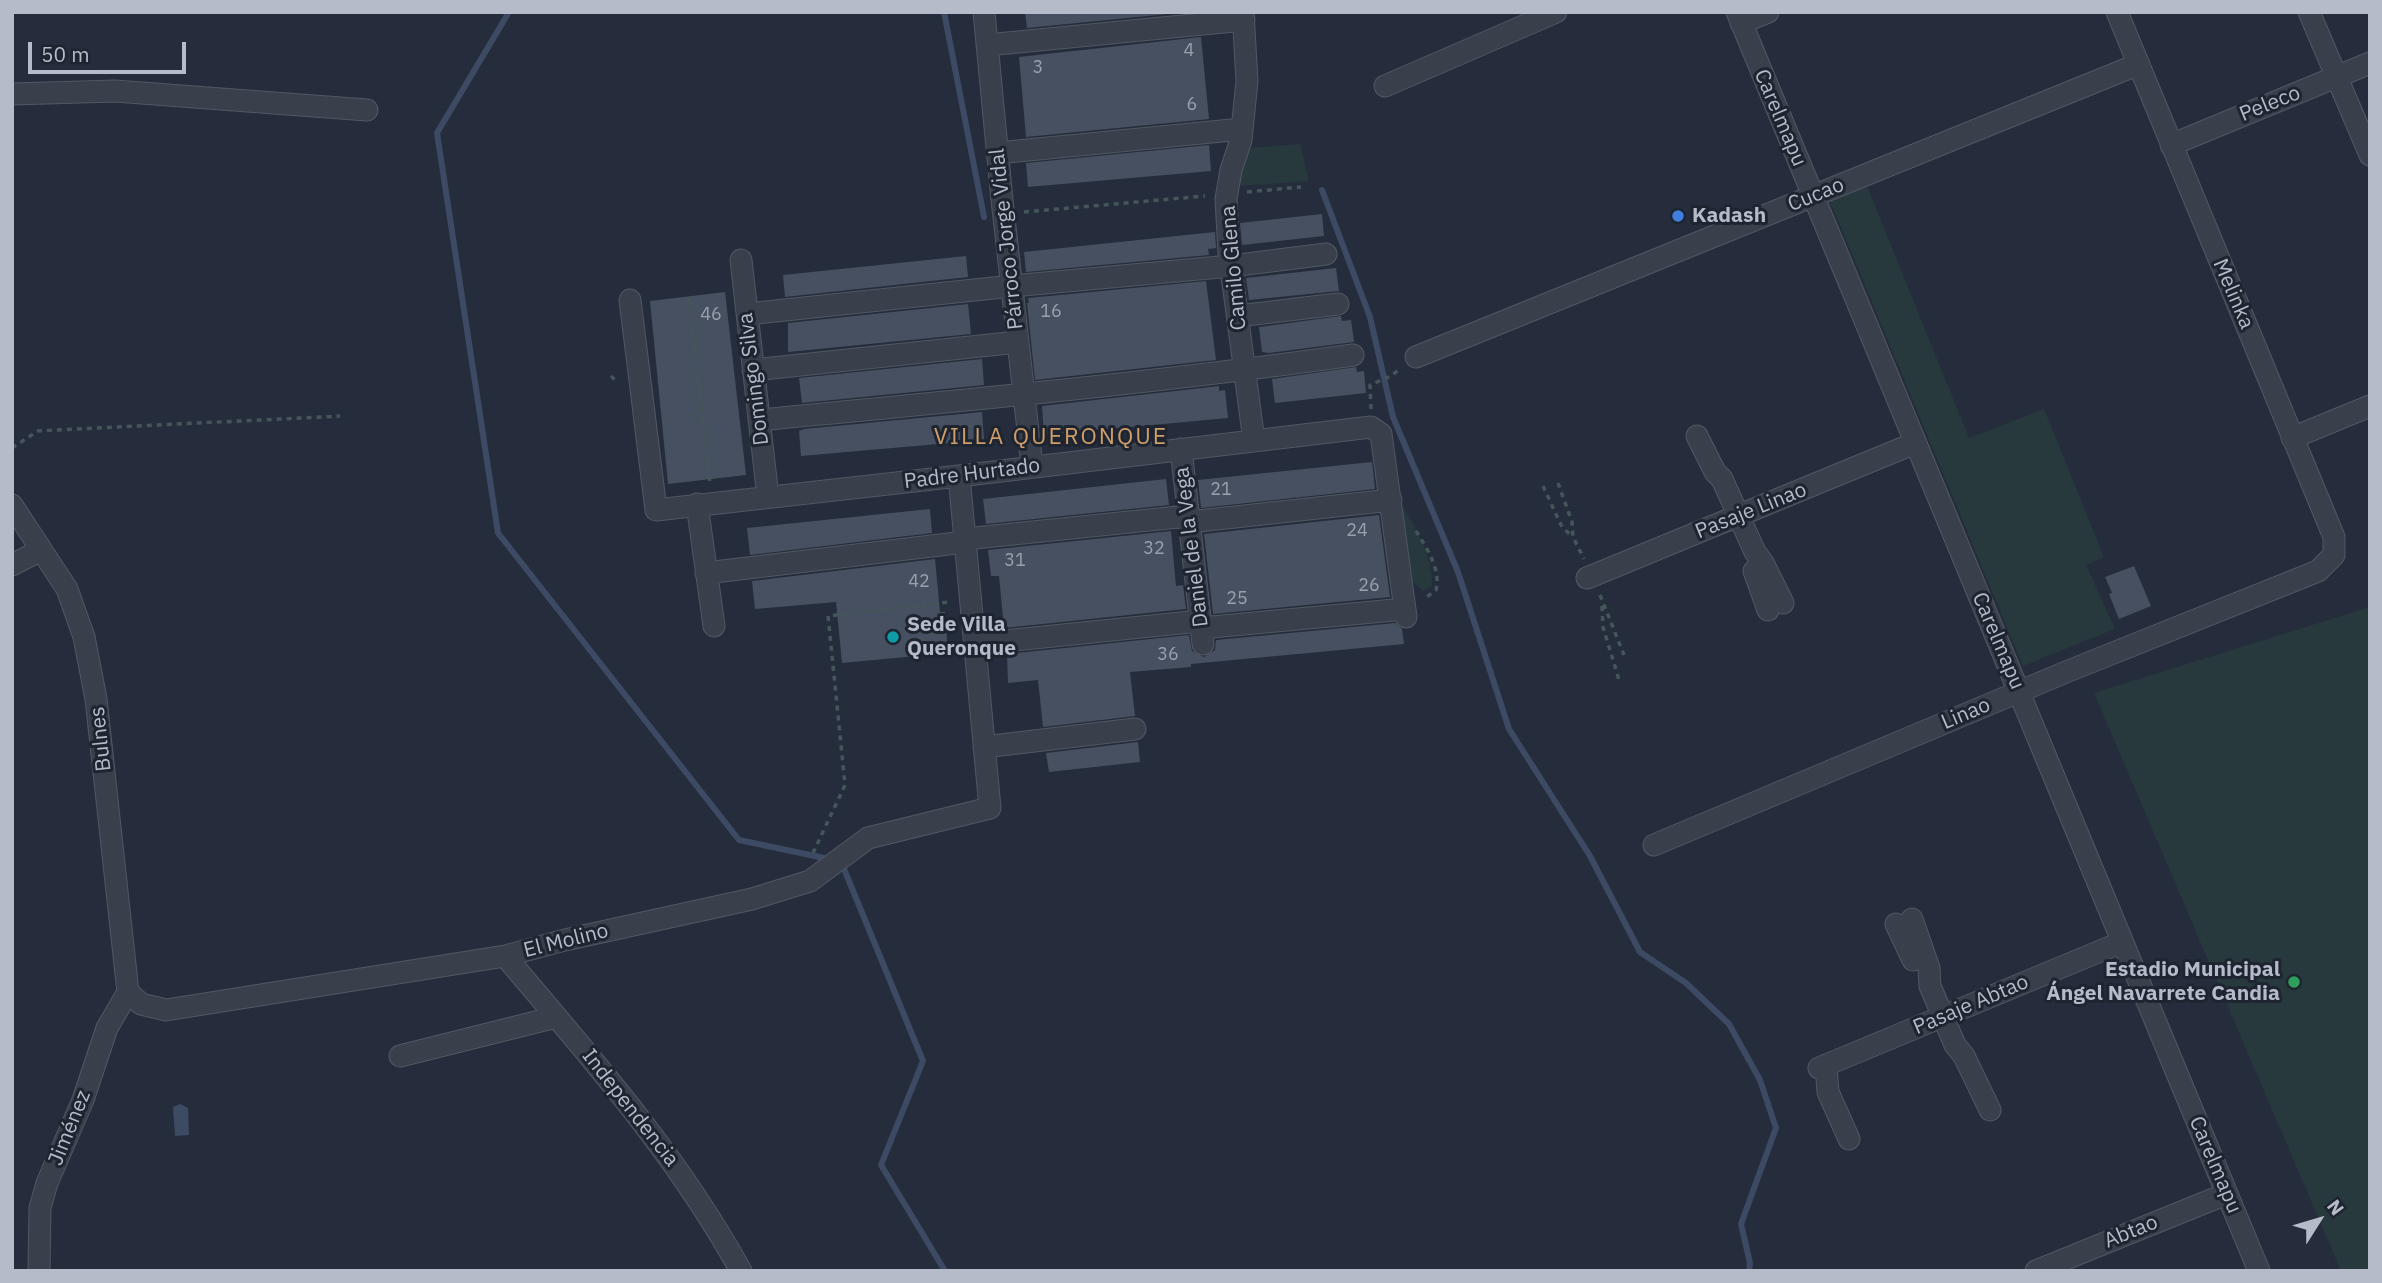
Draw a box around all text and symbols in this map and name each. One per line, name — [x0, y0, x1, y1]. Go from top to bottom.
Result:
scale bar — [32, 28, 189, 72]
text: 50 m — [41, 40, 90, 68]
house number: 4 — [1184, 40, 1194, 62]
house number: 3 — [1033, 57, 1043, 79]
street label: Carelmapu — [1748, 66, 1812, 170]
street label: Peleco — [2236, 80, 2304, 128]
house number: 6 — [1187, 94, 1197, 116]
street label: Párroco Jorge Vidal — [985, 147, 1029, 331]
street label: Cucao — [1784, 172, 1848, 218]
place label: Kadash — [1692, 203, 1766, 229]
street label: Camilo Glena — [1216, 205, 1252, 331]
marker: Kadash — [1670, 208, 1686, 224]
street label: Melinka — [2207, 255, 2259, 333]
house number: 16 — [1040, 301, 1062, 323]
house number: 46 — [700, 304, 722, 326]
street label: Domingo Silva — [733, 311, 775, 447]
district label: VILLA QUERONQUE — [936, 423, 1166, 451]
street label: Padre Hurtado — [902, 453, 1042, 495]
street label: Daniel de la Vega — [1170, 465, 1214, 629]
street label: Pasaje Linao — [1692, 477, 1810, 545]
house number: 21 — [1210, 479, 1232, 501]
house number: 24 — [1346, 520, 1368, 542]
house number: 32 — [1143, 538, 1165, 560]
house number: 31 — [1004, 550, 1026, 572]
house number: 42 — [908, 571, 930, 593]
house number: 26 — [1358, 575, 1380, 597]
house number: 25 — [1226, 588, 1248, 610]
street label: Carelmapu — [1966, 589, 2030, 693]
place label: Sede Villa Queronque — [907, 612, 1016, 662]
marker: Sede Villa Queronque — [885, 629, 901, 645]
house number: 36 — [1157, 644, 1179, 666]
street label: Linao — [1938, 693, 1994, 735]
street label: Bulnes — [85, 705, 117, 773]
street label: El Molino — [521, 918, 611, 964]
place label: Estadio Municipal Ángel Navarrete Candia — [2046, 957, 2280, 1007]
street label: Pasaje Abtao — [1910, 969, 2032, 1041]
marker: Estadio Municipal Ángel Navarrete Candia — [2286, 974, 2302, 990]
street label: Independencia — [576, 1044, 684, 1172]
street label: Jiménez — [44, 1087, 96, 1169]
street label: Carelmapu — [2183, 1113, 2247, 1217]
north arrow — [2284, 1185, 2354, 1255]
text: N — [2322, 1195, 2349, 1220]
street label: Abtao — [2100, 1210, 2162, 1254]

